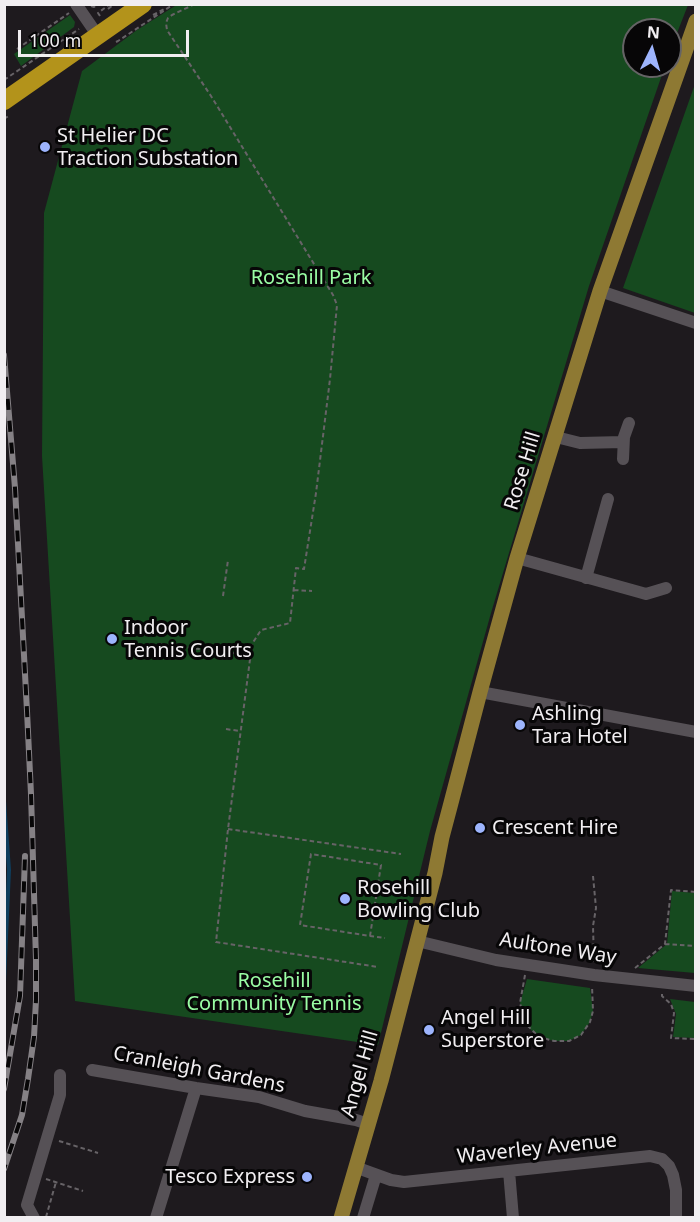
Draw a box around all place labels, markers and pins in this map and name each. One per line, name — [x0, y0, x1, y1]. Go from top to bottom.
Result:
place label: St Helier DC Traction Substation — [57, 124, 238, 171]
marker: St Helier DC Traction Substation — [38, 140, 52, 154]
place label: Indoor Tennis Courts — [124, 616, 252, 663]
marker: Indoor Tennis Courts — [105, 632, 119, 646]
place label: Ashling Tara Hotel — [532, 702, 628, 749]
marker: Ashling Tara Hotel — [513, 718, 527, 732]
place label: Crescent Hire — [492, 816, 618, 840]
marker: Crescent Hire — [473, 821, 487, 835]
place label: Rosehill Bowling Club — [357, 876, 480, 923]
marker: Rosehill Bowling Club — [338, 892, 352, 906]
place label: Angel Hill Superstore — [441, 1006, 544, 1053]
marker: Angel Hill Superstore — [422, 1023, 436, 1037]
place label: Tesco Express — [165, 1165, 295, 1189]
marker: Tesco Express — [300, 1170, 314, 1184]

